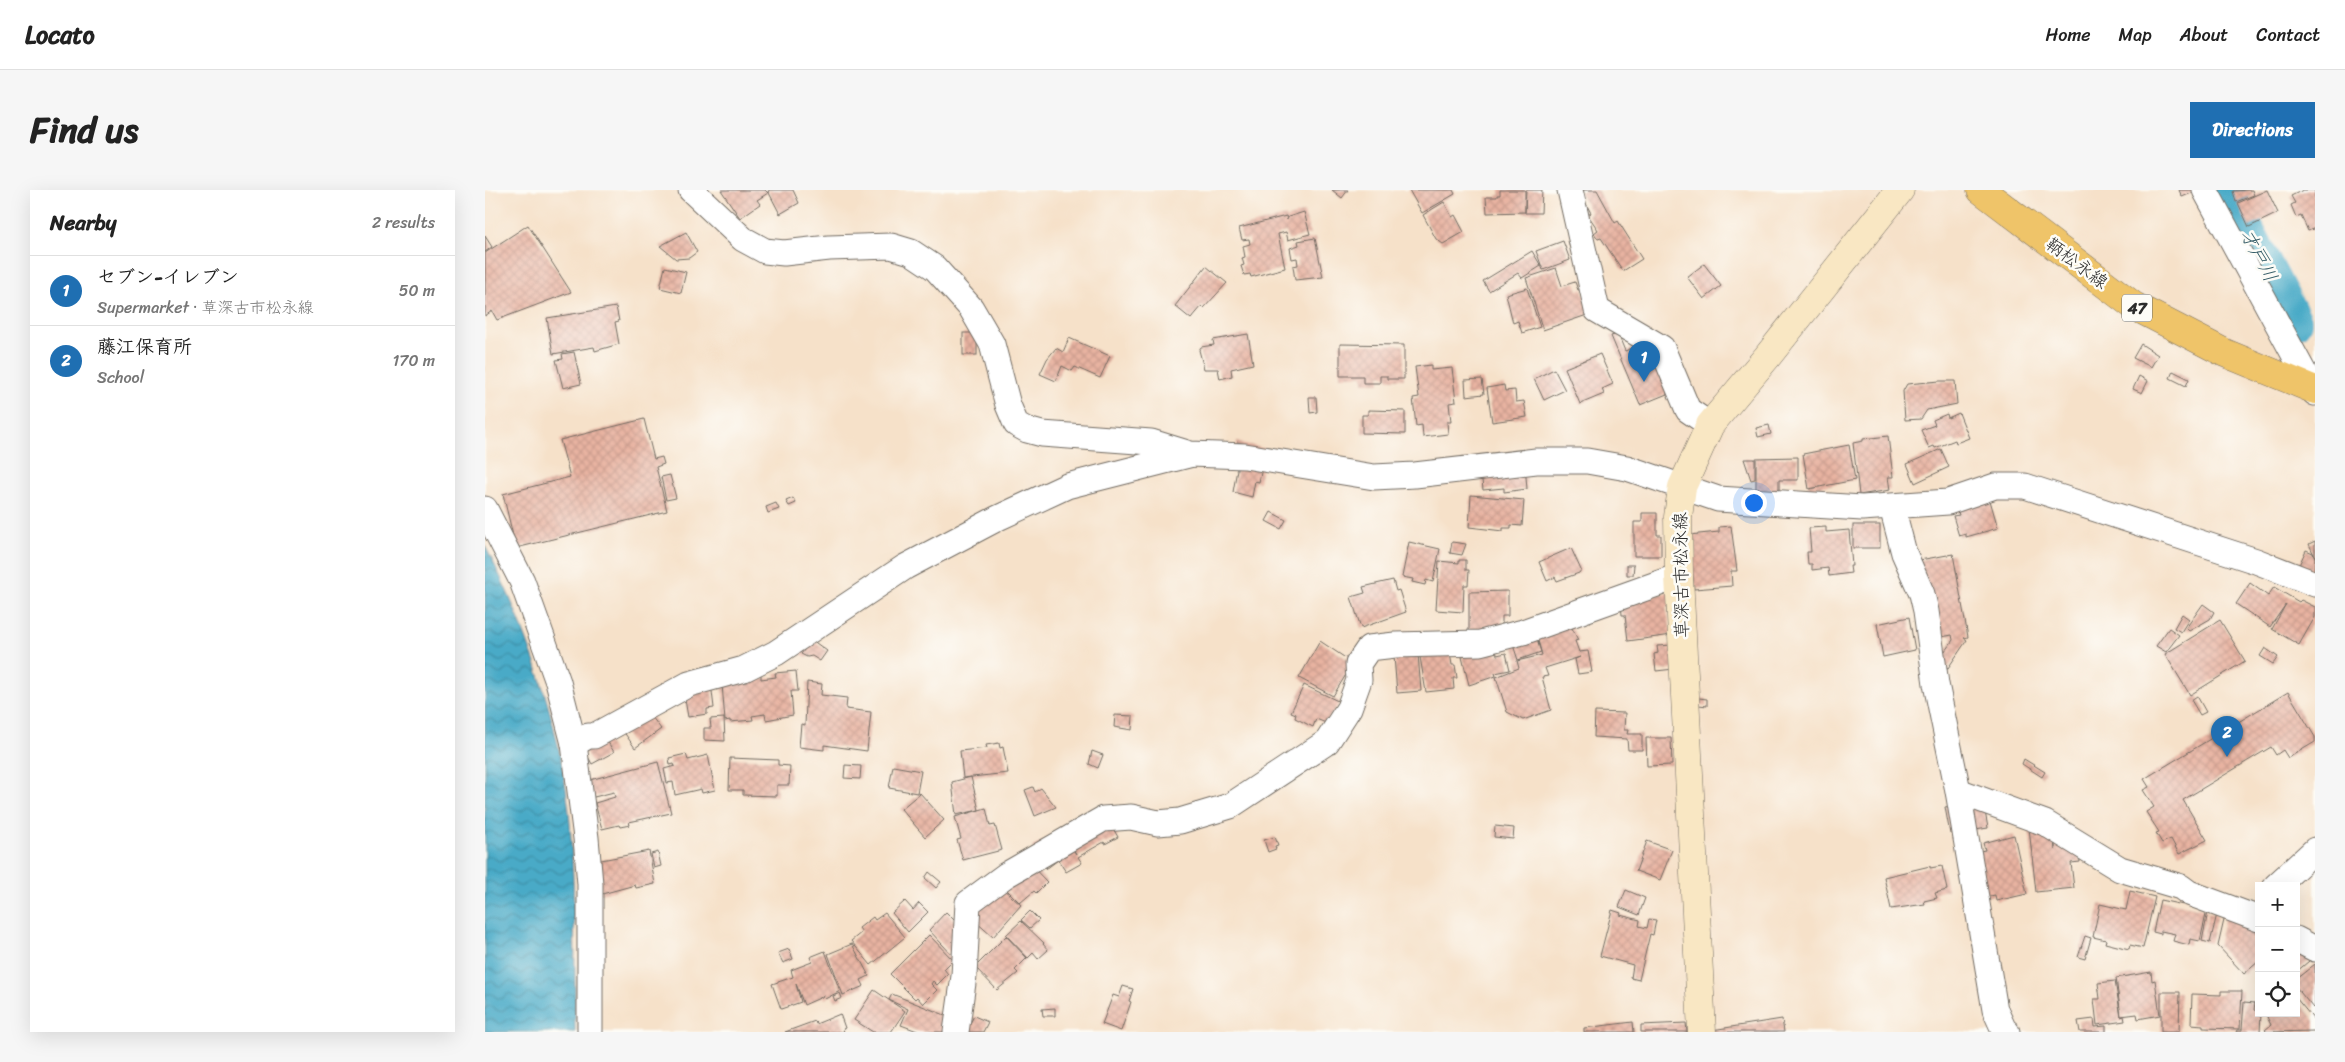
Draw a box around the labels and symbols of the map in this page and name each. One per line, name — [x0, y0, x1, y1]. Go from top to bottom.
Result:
water label: 才戸川 — [2231, 222, 2287, 288]
street label: 鞆松永線 — [2039, 229, 2115, 297]
road number: 47 — [2122, 295, 2152, 322]
pin: 1 — [1628, 341, 1660, 382]
your location — [1741, 490, 1767, 516]
street label: 草深古市松永線 — [1664, 512, 1698, 638]
pin: 2 — [2211, 716, 2243, 757]

